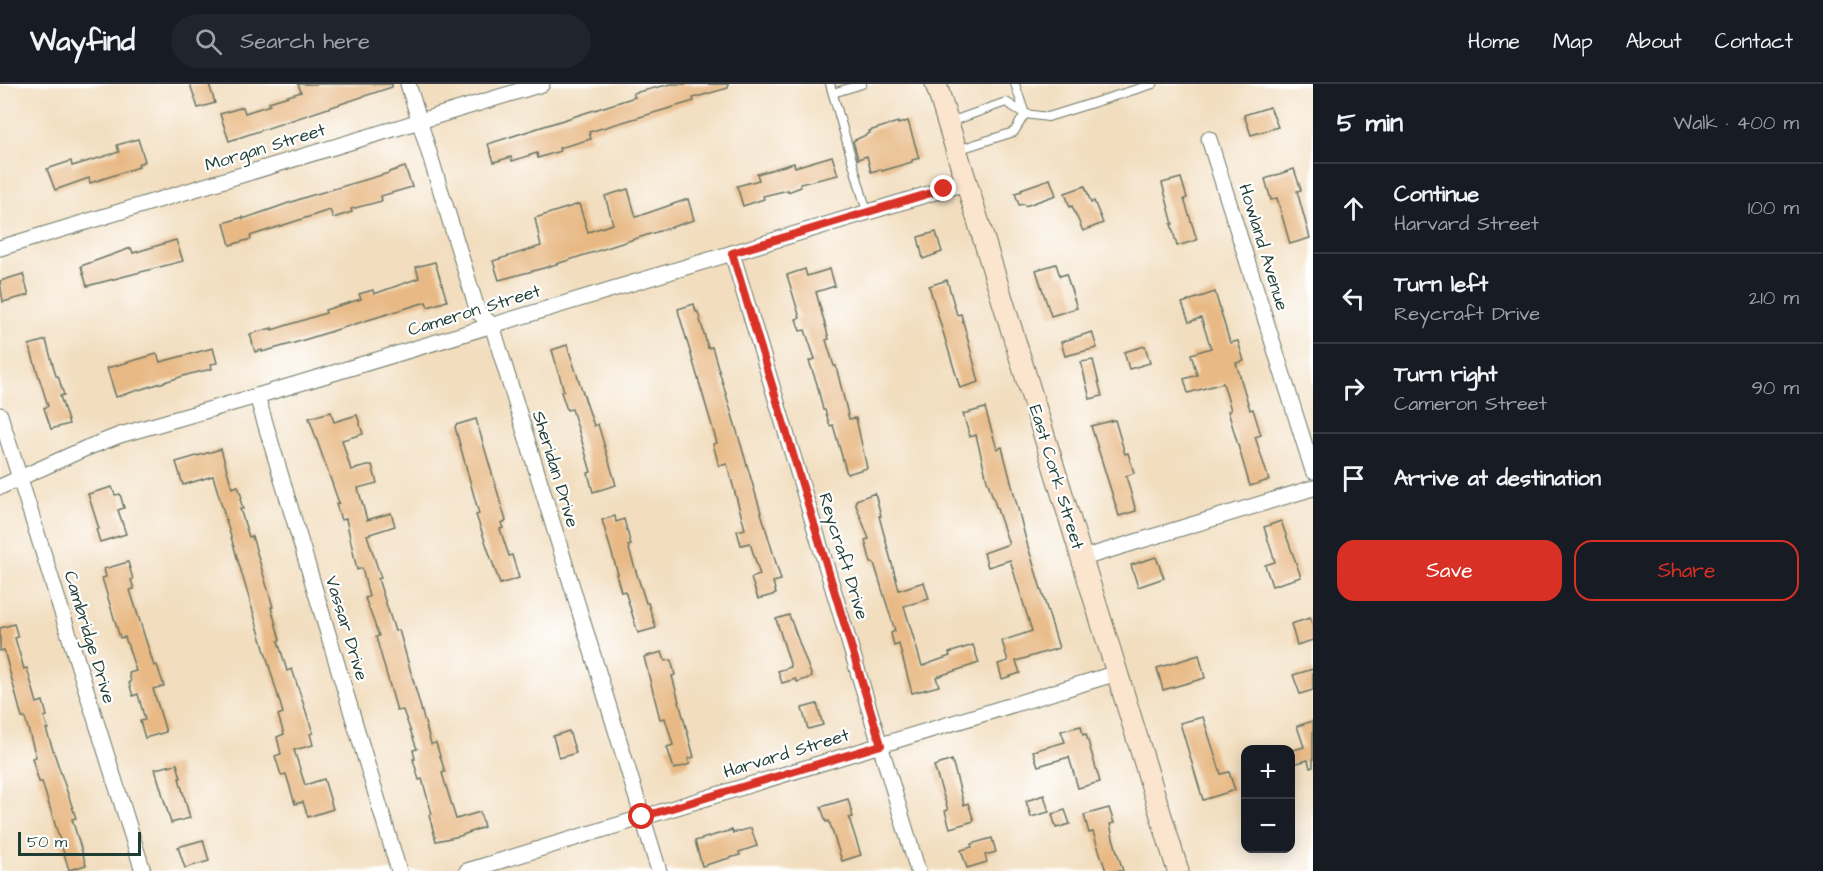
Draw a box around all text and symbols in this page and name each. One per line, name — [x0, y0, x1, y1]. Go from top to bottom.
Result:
search box — [171, 14, 591, 68]
text: Wayfind — [30, 22, 135, 61]
icon: search — [192, 25, 225, 58]
text: Search here — [240, 26, 370, 57]
text: Home — [1468, 27, 1520, 56]
text: Map — [1553, 27, 1593, 56]
text: About — [1626, 27, 1682, 56]
text: Contact — [1715, 27, 1793, 56]
text: 5 min — [1337, 105, 1403, 141]
text: Walk · 400 m — [1673, 109, 1799, 137]
street label: Morgan Street — [202, 117, 330, 179]
route end — [930, 175, 956, 201]
text: Continue — [1394, 179, 1479, 210]
street label: Howland Avenue — [1232, 181, 1295, 314]
icon: ahead — [1337, 192, 1370, 225]
text: 100 m — [1748, 194, 1799, 222]
text: Harvard Street — [1394, 210, 1539, 238]
text: Turn left — [1394, 269, 1488, 300]
street label: Cameron Street — [405, 278, 544, 343]
icon: left — [1337, 282, 1370, 315]
text: 210 m — [1749, 284, 1799, 312]
text: Reycraft Drive — [1394, 300, 1540, 328]
text: Turn right — [1394, 359, 1497, 390]
icon: right — [1337, 372, 1370, 405]
text: 90 m — [1751, 374, 1799, 402]
text: Cameron Street — [1394, 390, 1547, 418]
street label: East Cork Street — [1023, 402, 1091, 553]
street label: Sheridan Drive — [526, 408, 585, 531]
icon: arrive — [1337, 462, 1370, 495]
text: Arrive at destination — [1394, 463, 1601, 494]
street label: Reycraft Drive — [811, 490, 875, 623]
button: Save — [1337, 540, 1562, 601]
button: Share — [1574, 540, 1799, 601]
street label: Cambridge Drive — [57, 568, 122, 707]
street label: Vassar Drive — [319, 573, 374, 684]
street label: Harvard Street — [720, 722, 853, 784]
map controls — [1241, 745, 1295, 853]
button: + — [1241, 745, 1295, 799]
button: − — [1241, 799, 1295, 853]
route start — [628, 803, 654, 829]
scale bar — [18, 829, 141, 856]
text: 50 m — [27, 831, 67, 853]

